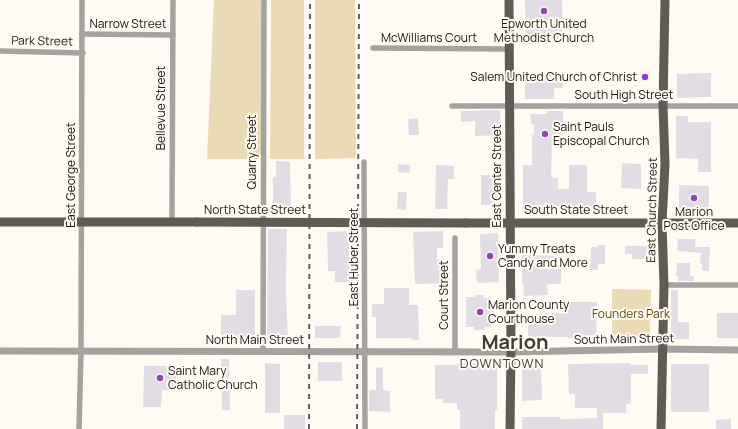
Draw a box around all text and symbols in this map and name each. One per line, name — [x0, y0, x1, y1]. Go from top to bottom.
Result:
marker: Epworth United Methodist Church — [539, 6, 549, 16]
street label: Narrow Street — [89, 15, 167, 32]
place label: Epworth United Methodist Church — [494, 15, 594, 46]
street label: McWilliams Court — [381, 29, 477, 46]
street label: Park Street — [11, 31, 73, 50]
street label: Bellevue Street — [152, 65, 169, 150]
place label: Salem United Church of Christ — [470, 68, 637, 85]
marker: Salem United Church of Christ — [640, 72, 650, 82]
street label: South High Street — [575, 86, 674, 103]
street label: Quarry Street — [243, 114, 260, 190]
place label: Saint Pauls Episcopal Church — [553, 118, 649, 149]
street label: East George Street — [62, 122, 79, 228]
street label: East Center Street — [488, 124, 505, 228]
marker: Saint Pauls Episcopal Church — [540, 129, 550, 139]
street label: East Church Street — [642, 157, 661, 263]
marker: Marion Post Office — [689, 193, 699, 203]
street label: North State Street — [204, 201, 306, 218]
street label: South State Street — [524, 201, 628, 218]
place label: Marion Post Office — [664, 203, 724, 234]
street label: East Huber Street — [345, 208, 362, 306]
place label: Yummy Treats Candy and More — [498, 240, 588, 271]
marker: Yummy Treats Candy and More — [485, 251, 495, 261]
street label: Court Street — [435, 260, 452, 330]
place label: Marion County Courthouse — [488, 296, 570, 327]
park label: Founders Park — [592, 305, 671, 322]
marker: Marion County Courthouse — [475, 307, 485, 317]
district label: Marion — [481, 328, 549, 355]
street label: South Main Street — [574, 329, 674, 348]
street label: North Main Street — [206, 331, 304, 348]
district label: DOWNTOWN — [460, 354, 544, 372]
place label: Saint Mary Catholic Church — [168, 362, 258, 393]
marker: Saint Mary Catholic Church — [155, 373, 165, 383]

